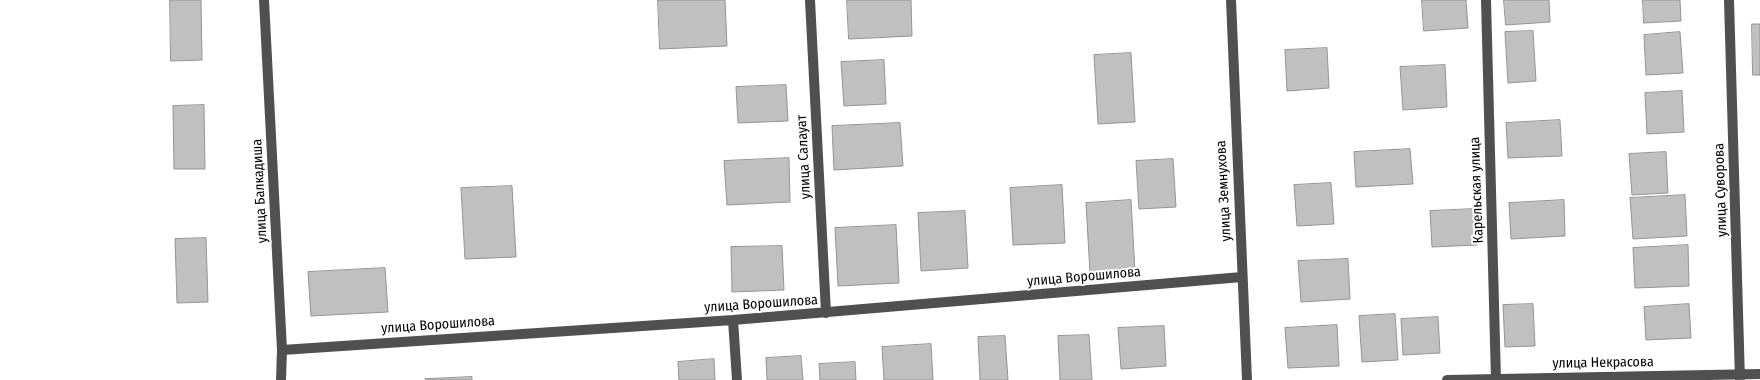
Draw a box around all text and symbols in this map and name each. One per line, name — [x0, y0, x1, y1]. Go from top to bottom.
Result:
street label: улица Салауат — [793, 114, 815, 200]
street label: Карельская улица — [1467, 136, 1487, 244]
street label: улица Балкадиша — [249, 138, 271, 244]
street label: улица Земнухова — [1213, 140, 1235, 242]
street label: улица Суворова — [1711, 143, 1731, 237]
street label: улица Ворошилова — [1026, 264, 1142, 290]
street label: улица Ворошилова — [704, 292, 818, 316]
street label: улица Ворошилова — [381, 313, 495, 337]
street label: улица Некрасова — [1552, 354, 1654, 372]

